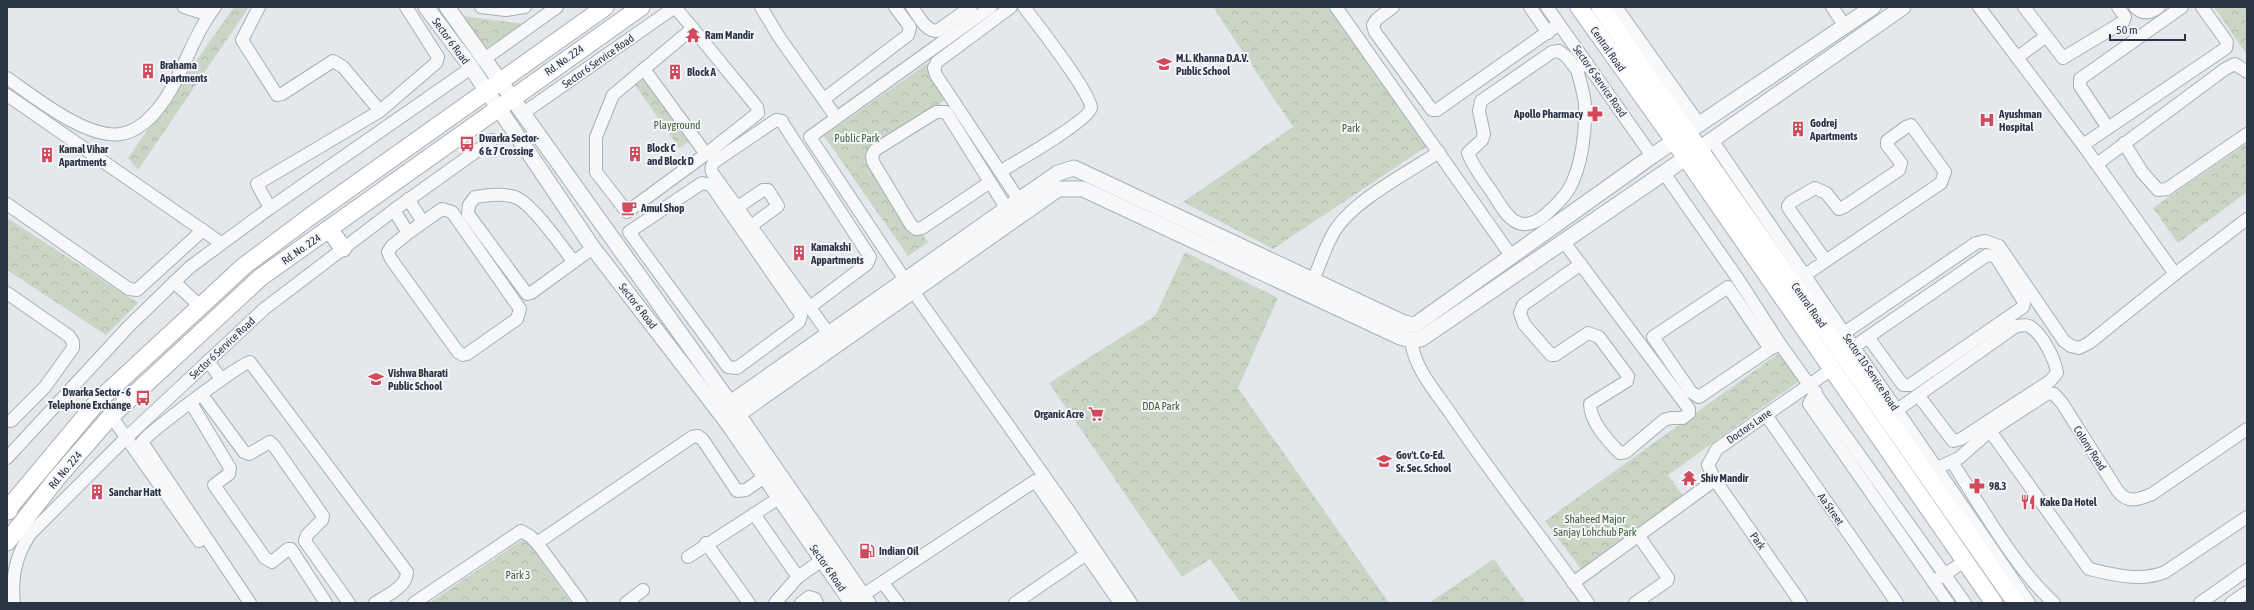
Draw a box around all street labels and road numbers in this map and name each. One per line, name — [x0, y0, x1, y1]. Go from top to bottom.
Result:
street label: Sector 6 Road — [430, 16, 472, 66]
street label: Central Road — [1588, 24, 1628, 74]
street label: Sector 6 Service Road — [560, 32, 636, 90]
street label: Rd. No. 224 — [542, 42, 586, 78]
street label: Sector 6 Service Road — [1571, 43, 1629, 119]
street label: Rd. No. 224 — [279, 231, 323, 267]
street label: Central Road — [1789, 280, 1829, 330]
street label: Sector 6 Road — [617, 281, 659, 331]
street label: Sector 6 Service Road — [187, 315, 257, 381]
street label: Sector 10 Service Road — [1841, 331, 1901, 413]
street label: Doctors Lane — [1724, 406, 1774, 446]
street label: Colony Road — [2071, 424, 2109, 472]
street label: Rd. No. 224 — [46, 449, 84, 491]
street label: Aa Street — [1816, 491, 1846, 527]
street label: Park — [1748, 530, 1768, 552]
street label: Sector 6 Road — [808, 542, 848, 594]

